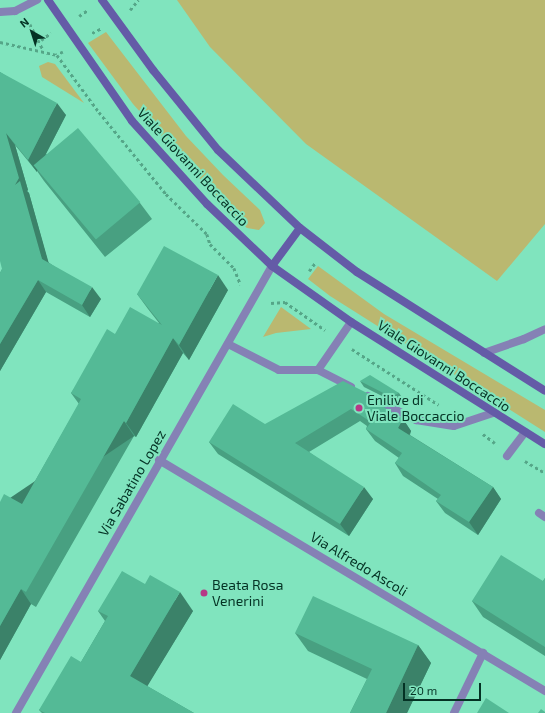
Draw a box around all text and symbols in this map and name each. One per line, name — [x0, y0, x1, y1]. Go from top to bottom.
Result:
north arrow — [12, 12, 52, 52]
text: N — [17, 15, 31, 30]
street label: Viale Giovanni Boccaccio — [134, 104, 252, 230]
street label: Viale Giovanni Boccaccio — [374, 317, 514, 415]
place label: Enilive di Viale Boccaccio — [367, 392, 464, 424]
marker: Enilive di Viale Boccaccio — [354, 403, 364, 413]
street label: Via Sabatino Lopez — [95, 427, 169, 539]
street label: Via Alfredo Ascoli — [307, 528, 411, 600]
place label: Beata Rosa Venerini — [212, 577, 283, 610]
marker: Beata Rosa Venerini — [199, 588, 209, 598]
scale bar — [405, 675, 483, 701]
text: 20 m — [410, 683, 437, 697]

